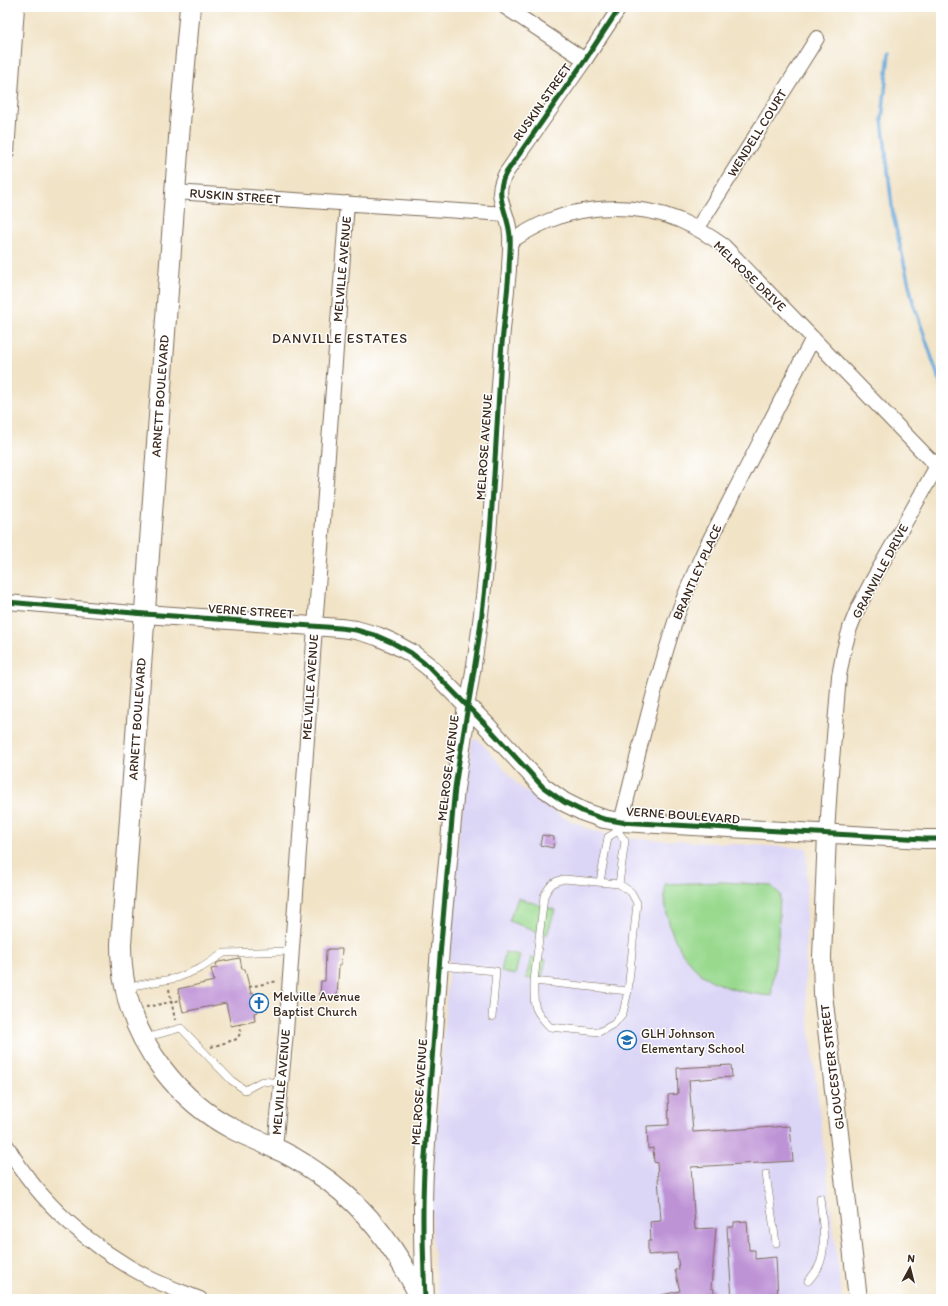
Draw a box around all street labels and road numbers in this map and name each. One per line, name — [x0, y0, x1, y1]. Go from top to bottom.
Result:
street label: RUSKIN STREET — [510, 60, 575, 144]
street label: WENDELL COURT — [724, 86, 790, 180]
street label: RUSKIN STREET — [189, 185, 282, 207]
street label: MELVILLE AVENUE — [330, 216, 354, 322]
street label: MELROSE DRIVE — [711, 238, 789, 314]
street label: ARNETT BOULEVARD — [148, 334, 172, 458]
street label: MELROSE AVENUE — [473, 393, 495, 501]
street label: GRANVILLE DRIVE — [849, 521, 911, 621]
street label: BRANTLEY PLACE — [669, 522, 725, 622]
street label: VERNE STREET — [208, 601, 295, 622]
street label: MELVILLE AVENUE — [299, 634, 321, 740]
street label: ARNETT BOULEVARD — [125, 657, 149, 781]
street label: MELROSE AVENUE — [434, 714, 462, 822]
street label: VERNE BOULEVARD — [626, 804, 740, 826]
street label: GLOUCESTER STREET — [817, 1003, 847, 1131]
street label: MELVILLE AVENUE — [269, 1029, 293, 1135]
street label: MELROSE AVENUE — [408, 1038, 430, 1146]

